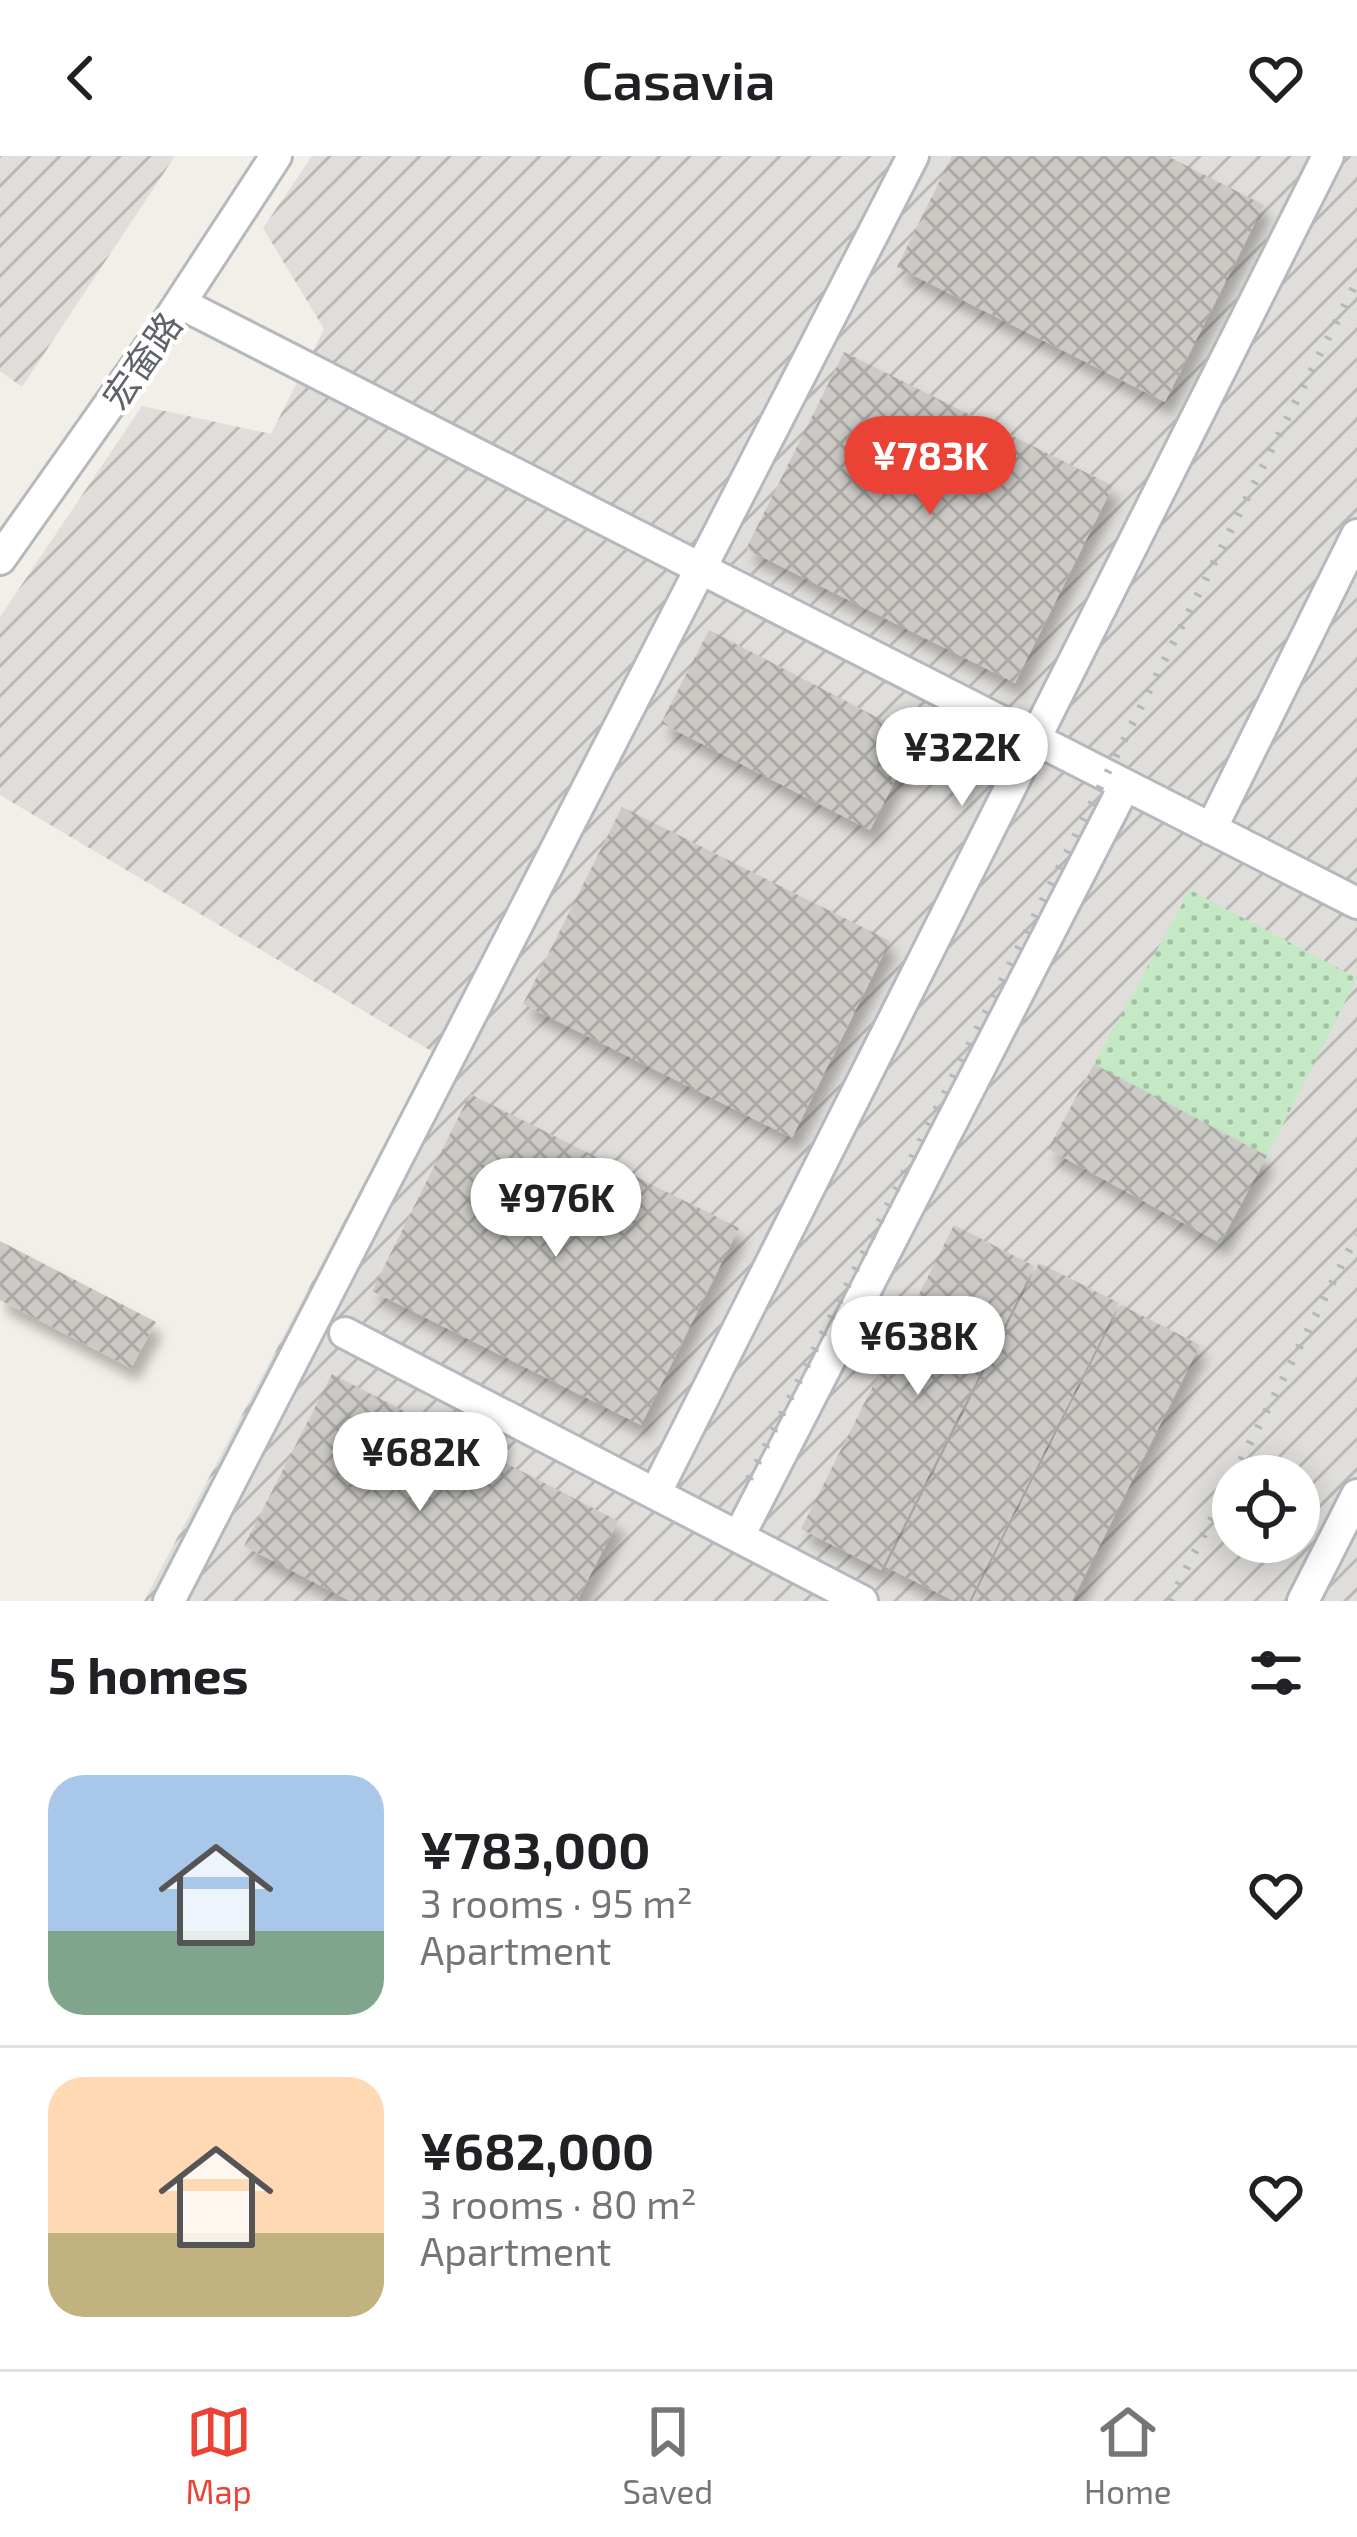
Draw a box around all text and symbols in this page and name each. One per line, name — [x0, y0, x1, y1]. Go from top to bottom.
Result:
icon: back — [48, 45, 114, 111]
icon: heart — [1243, 45, 1309, 111]
text: Casavia — [581, 46, 776, 111]
street label: 宏奤路 — [92, 303, 190, 417]
pin: ¥783K — [846, 416, 1014, 518]
text: ¥783K — [871, 431, 989, 478]
pin: ¥322K — [878, 707, 1046, 809]
text: ¥322K — [903, 722, 1021, 769]
pin: ¥976K — [472, 1158, 640, 1260]
text: ¥976K — [497, 1173, 615, 1220]
pin: ¥638K — [834, 1296, 1002, 1398]
text: ¥638K — [858, 1311, 978, 1358]
pin: ¥682K — [336, 1412, 504, 1514]
text: ¥682K — [360, 1427, 480, 1474]
map controls — [1212, 1455, 1320, 1563]
button: locate — [1212, 1455, 1320, 1563]
icon: filters — [1243, 1640, 1309, 1706]
text: 5 homes — [48, 1643, 249, 1704]
text: ¥783,000 — [420, 1818, 650, 1879]
icon: home — [144, 1823, 288, 1967]
icon: heart — [1243, 1862, 1309, 1928]
text: 3 rooms · 95 m² — [420, 1879, 693, 1926]
text: Apartment — [420, 1926, 611, 1973]
text: ¥682,000 — [420, 2119, 654, 2180]
icon: home — [144, 2125, 288, 2269]
icon: heart — [1243, 2164, 1309, 2230]
text: 3 rooms · 80 m² — [420, 2180, 697, 2227]
text: Apartment — [420, 2227, 611, 2274]
tab: Map — [185, 2399, 252, 2511]
tab: Saved — [623, 2399, 713, 2511]
tab: Home — [1084, 2399, 1172, 2511]

